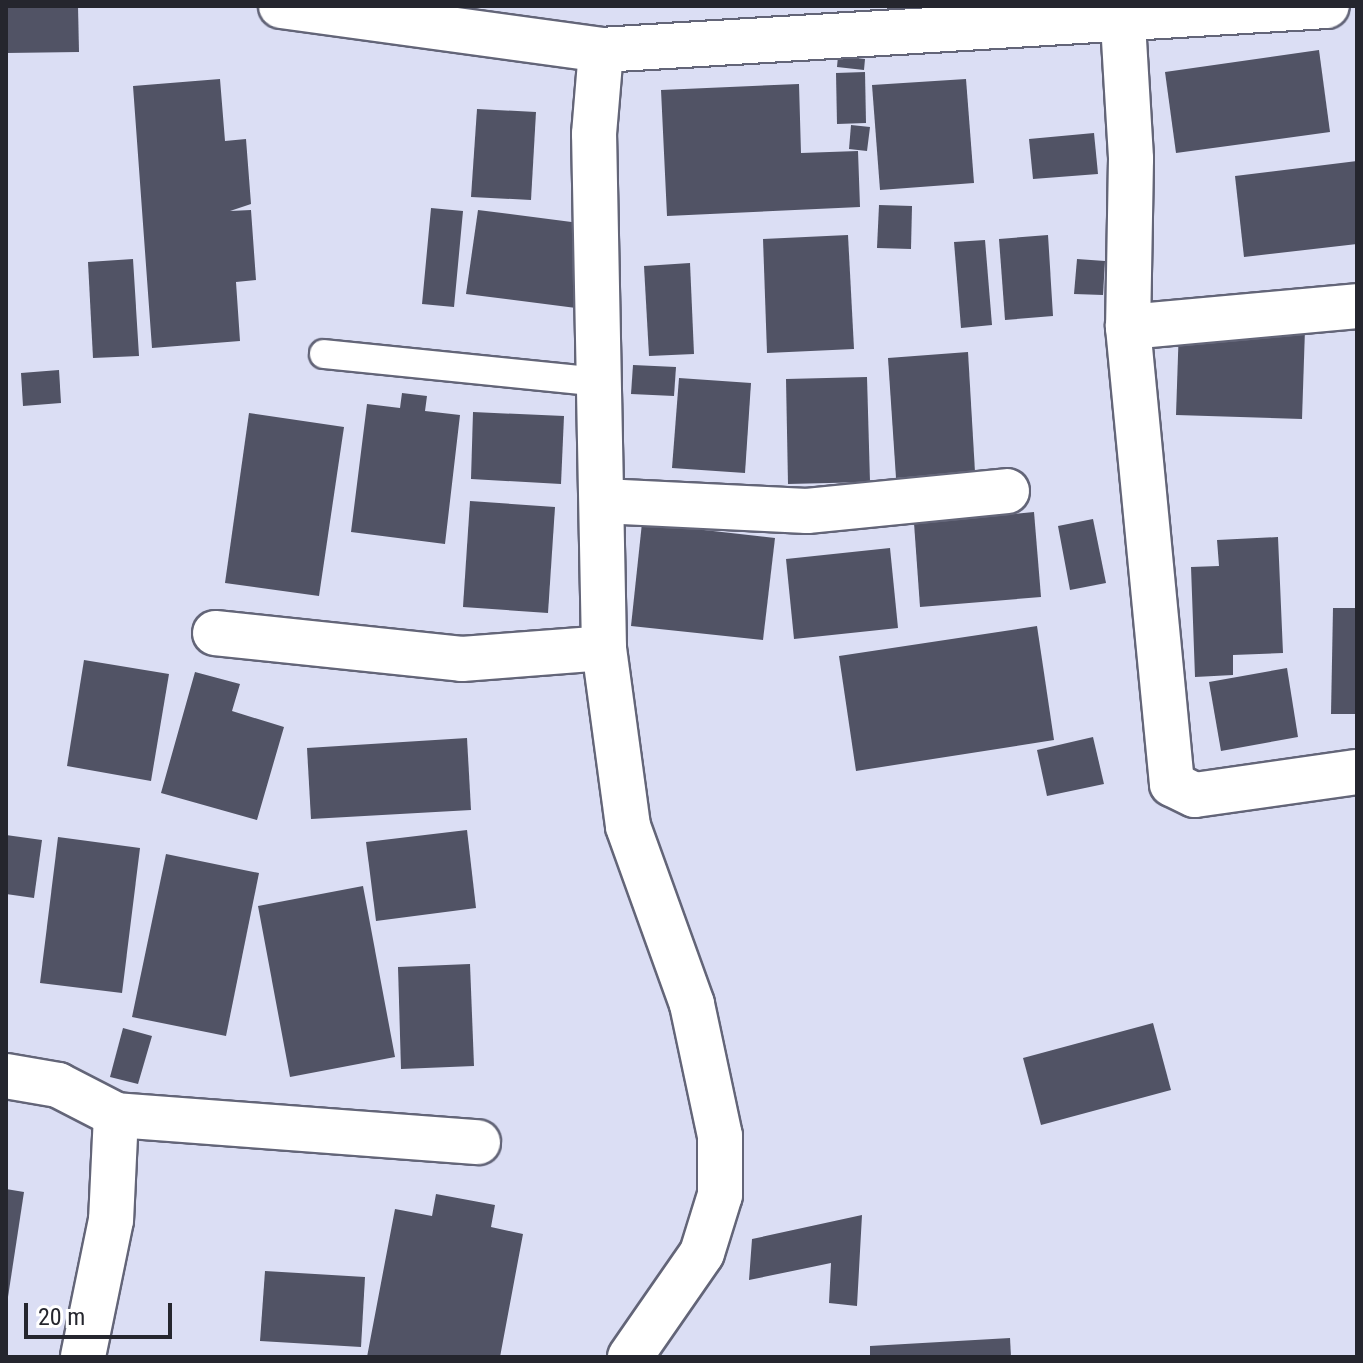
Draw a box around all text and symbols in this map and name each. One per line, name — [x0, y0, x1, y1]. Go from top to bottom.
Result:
scale bar — [28, 1287, 176, 1337]
text: 20 m — [38, 1303, 85, 1331]

